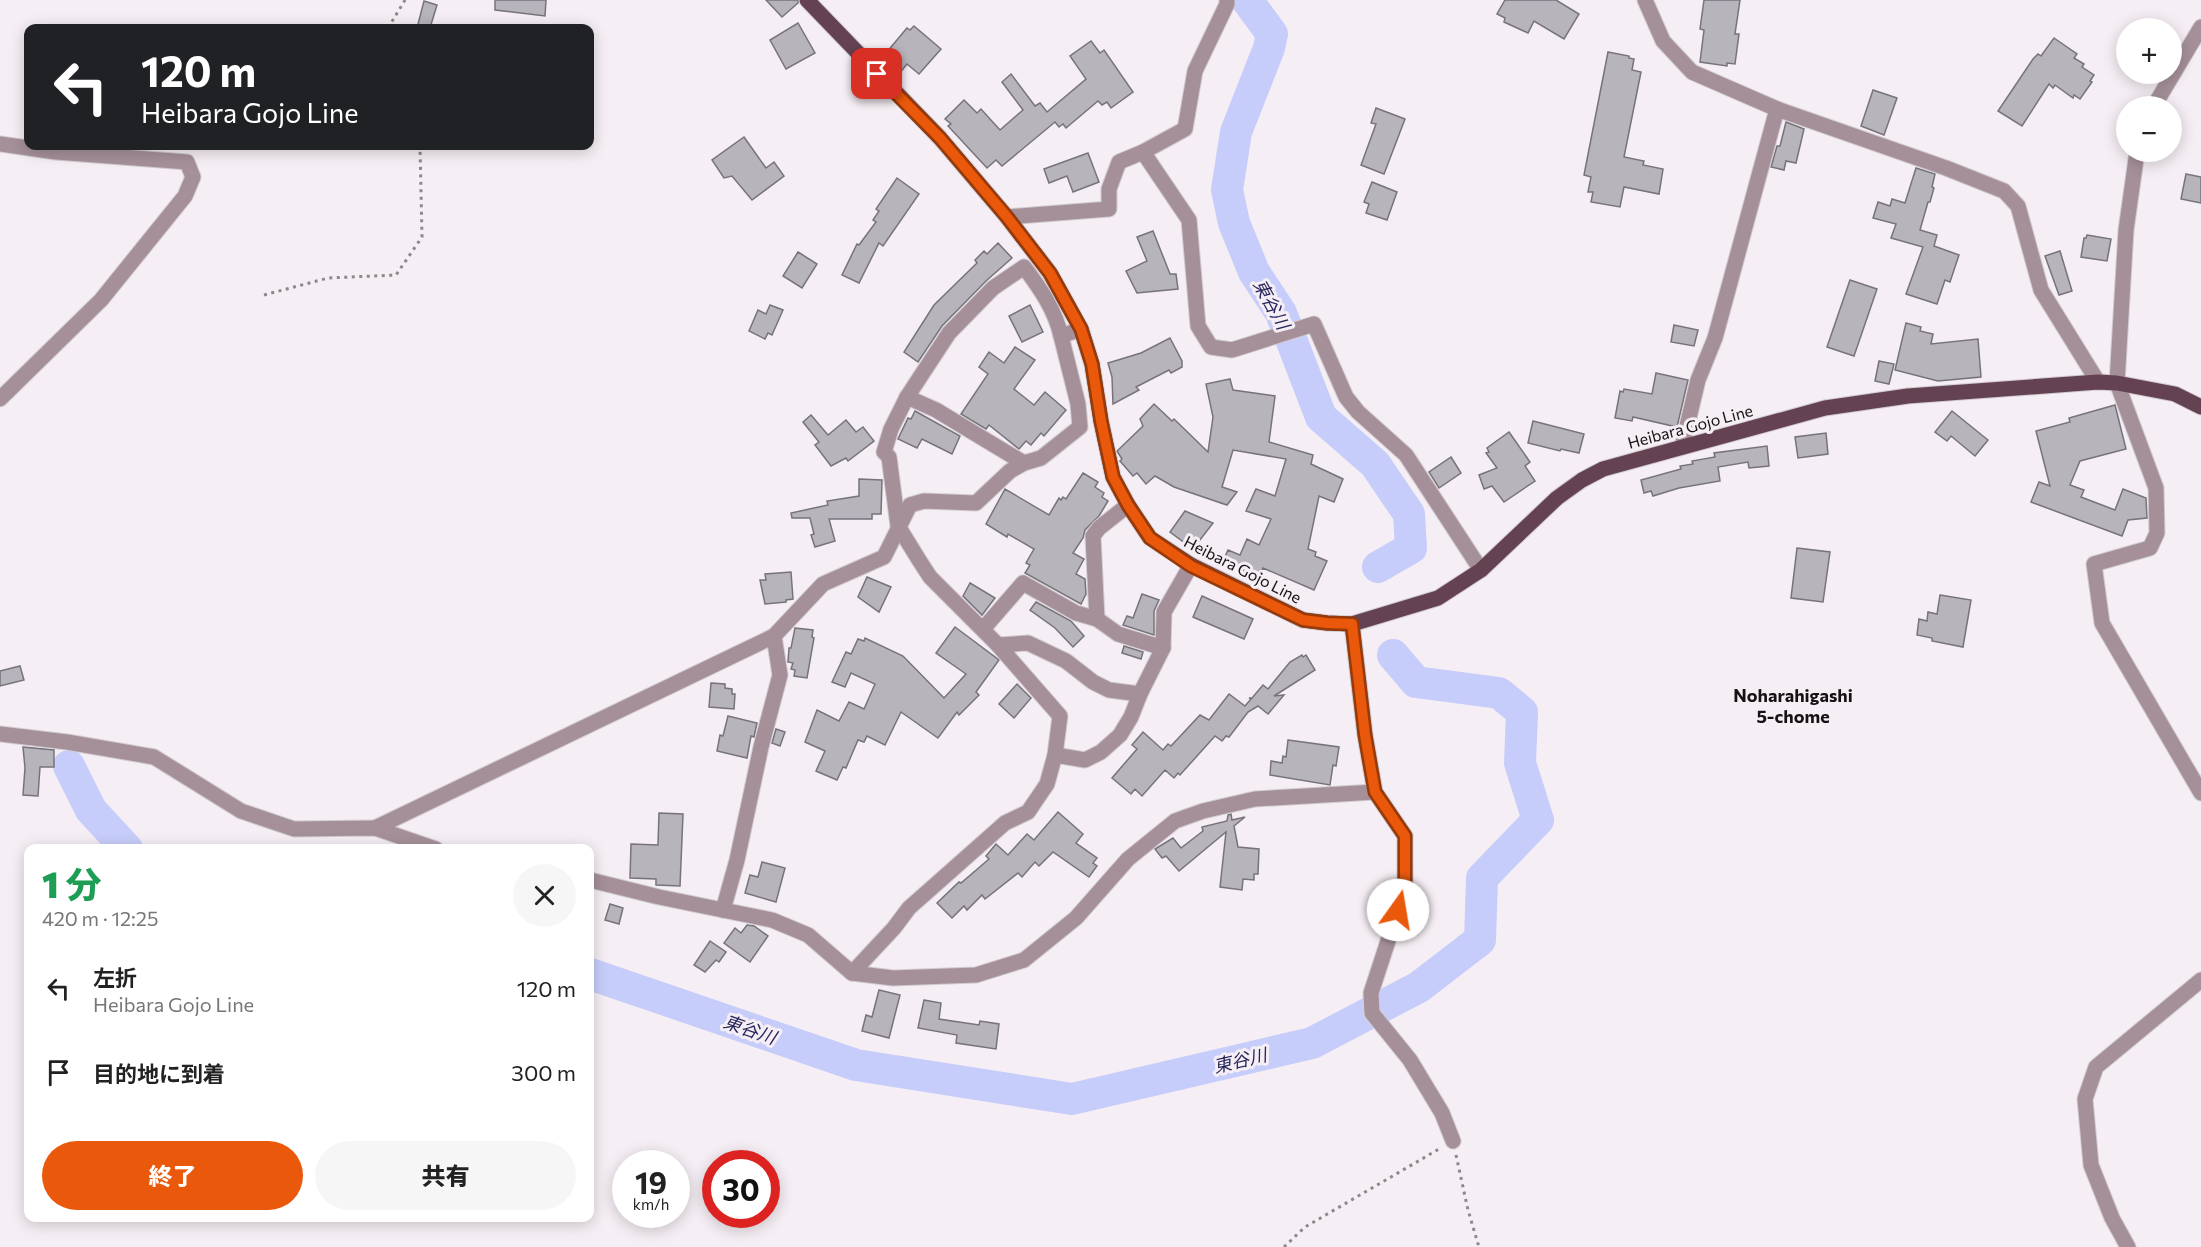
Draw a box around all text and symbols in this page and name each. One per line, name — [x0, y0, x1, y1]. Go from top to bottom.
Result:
map controls — [2116, 18, 2182, 162]
button: + — [2116, 18, 2182, 84]
text: 120 m — [141, 44, 256, 96]
icon: left — [42, 48, 120, 126]
pin — [851, 48, 902, 99]
icon: arrive — [860, 57, 893, 90]
text: Heibara Gojo Line — [141, 96, 359, 129]
button: − — [2116, 96, 2182, 162]
water label: 東谷川 — [1249, 275, 1296, 335]
street label: Heibara Gojo Line — [1625, 400, 1755, 452]
street label: Heibara Gojo Line — [1181, 531, 1305, 607]
district label: Noharahigashi 5-chome — [1733, 684, 1853, 727]
text: 1 分 — [42, 861, 102, 905]
button: close — [513, 864, 576, 927]
position arrow — [1366, 878, 1430, 942]
text: 420 m · 12:25 — [42, 906, 158, 930]
text: 左折 — [93, 964, 137, 991]
icon: left — [42, 972, 75, 1005]
text: 120 m — [517, 975, 576, 1002]
text: Heibara Gojo Line — [93, 992, 254, 1016]
water label: 東谷川 — [721, 1010, 781, 1049]
water label: 東谷川 — [1211, 1043, 1271, 1077]
icon: arrive — [42, 1056, 75, 1089]
text: 300 m — [511, 1059, 576, 1086]
text: 目的地に到着 — [93, 1060, 225, 1087]
button: 終了 — [42, 1141, 303, 1210]
button: 共有 — [315, 1141, 576, 1210]
speed limit sign: 30 — [702, 1150, 780, 1228]
text: 19 — [635, 1163, 667, 1200]
text: km/h — [633, 1195, 669, 1213]

